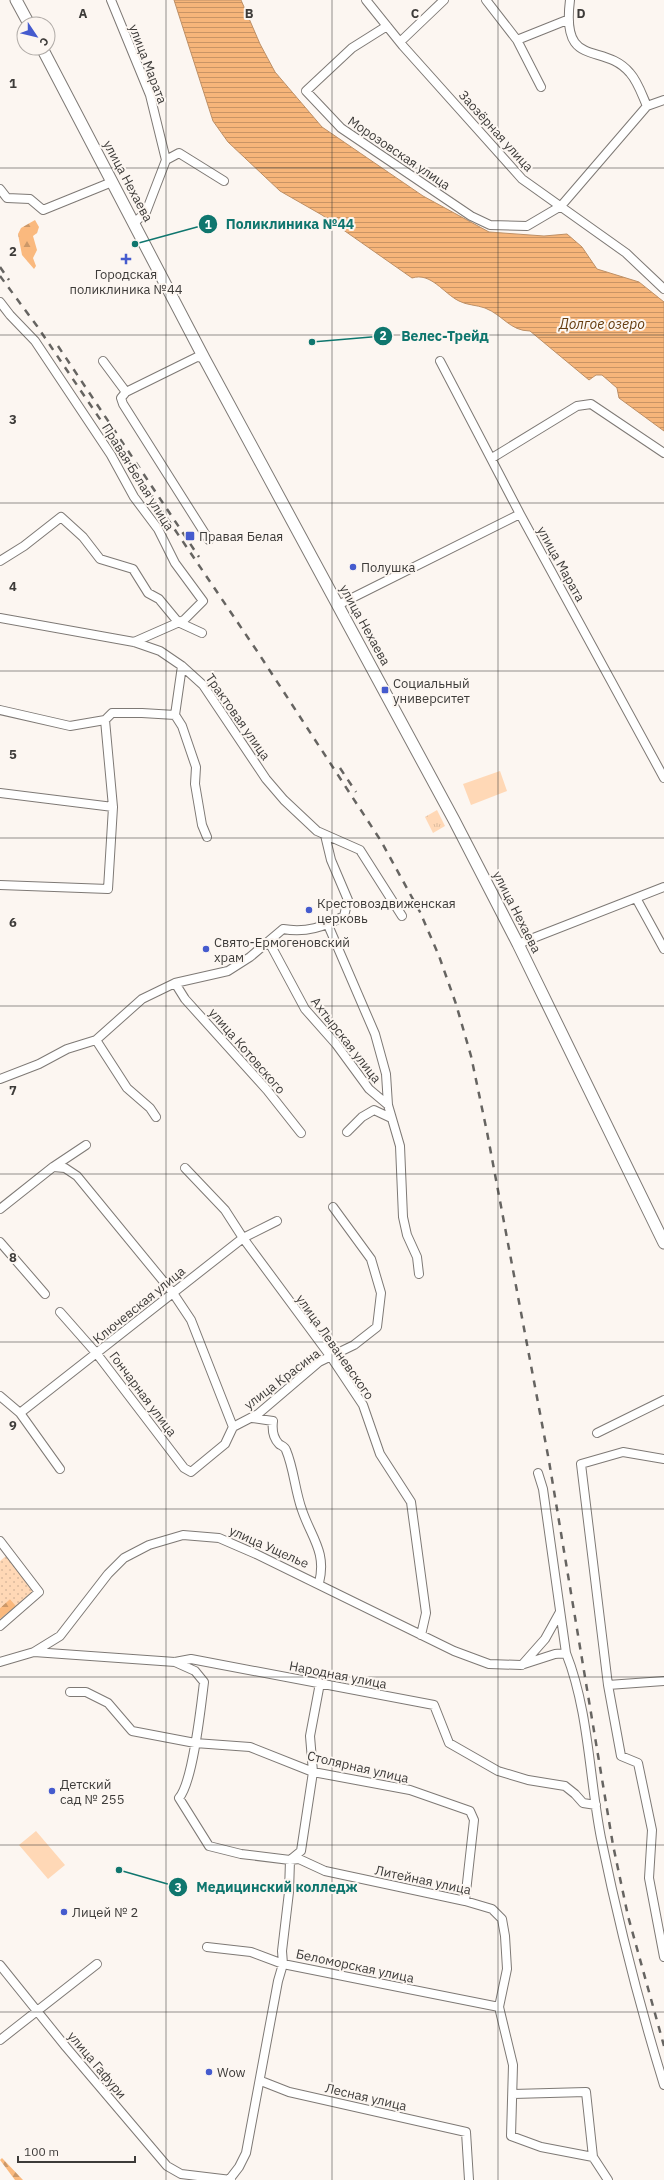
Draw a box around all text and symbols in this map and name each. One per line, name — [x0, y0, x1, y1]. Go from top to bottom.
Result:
text: A — [79, 5, 88, 22]
text: B — [245, 5, 254, 22]
text: C — [411, 5, 420, 22]
text: D — [576, 5, 586, 22]
north arrow — [16, 16, 56, 56]
street label: улица Марата — [125, 22, 171, 106]
text: С — [36, 35, 52, 49]
text: 1 — [9, 75, 17, 92]
street label: Заозёрная улица — [455, 87, 537, 175]
street label: Морозовская улица — [344, 112, 454, 194]
street label: улица Нехаева — [99, 137, 157, 225]
callout: Поликлиника №44 — [198, 211, 363, 237]
text: Поликлиника №44 — [226, 215, 354, 233]
text: 1 — [204, 217, 212, 232]
text: 2 — [9, 243, 17, 260]
marker: Городская поликлиника №44 — [120, 253, 132, 265]
place label: Городская поликлиника №44 — [69, 266, 183, 298]
water label: Долгое озеро — [557, 315, 645, 333]
callout: Велес-Трейд — [373, 323, 497, 349]
text: Велес-Трейд — [401, 327, 489, 345]
text: 2 — [379, 328, 387, 343]
text: 3 — [9, 411, 17, 428]
street label: Правая Белая улица — [98, 420, 178, 534]
street label: улица Марата — [533, 523, 589, 605]
place label: Правая Белая — [199, 528, 283, 545]
marker: Правая Белая — [184, 530, 196, 542]
place label: Полушка — [361, 559, 415, 576]
marker: Полушка — [348, 562, 358, 572]
text: 4 — [9, 578, 17, 595]
street label: улица Нехаева — [336, 582, 394, 669]
street label: Трактовая улица — [202, 670, 274, 764]
place label: Социальный университет — [393, 675, 470, 707]
marker: Социальный университет — [380, 685, 390, 695]
text: 5 — [9, 746, 17, 763]
street label: улица Нехаева — [489, 868, 545, 956]
place label: Крестовоздвиженская церковь — [317, 895, 456, 927]
marker: Крестовоздвиженская церковь — [304, 905, 314, 915]
text: 6 — [9, 914, 17, 931]
place label: Свято-Ермогеновский храм — [214, 934, 350, 966]
marker: Свято-Ермогеновский храм — [201, 944, 211, 954]
street label: Ахтырская улица — [307, 994, 385, 1087]
street label: улица Котовского — [205, 1005, 289, 1097]
text: 7 — [9, 1082, 17, 1099]
text: 8 — [9, 1249, 17, 1266]
street label: Ключевская улица — [89, 1262, 189, 1348]
street label: улица Леваневского — [292, 1291, 378, 1403]
street label: улица Красина — [241, 1345, 323, 1413]
street label: Гончарная улица — [105, 1348, 181, 1440]
text: 9 — [9, 1417, 17, 1434]
street label: улица Ущелье — [227, 1522, 311, 1572]
street label: Народная улица — [288, 1657, 388, 1693]
street label: Столярная улица — [306, 1747, 410, 1787]
place label: Детский сад № 255 — [60, 1776, 124, 1808]
marker: Детский сад № 255 — [47, 1786, 57, 1796]
street label: Литейная улица — [373, 1862, 473, 1899]
callout: Медицинский колледж — [168, 1874, 366, 1900]
text: Медицинский колледж — [196, 1878, 358, 1896]
text: 3 — [174, 1880, 182, 1895]
place label: Лицей № 2 — [72, 1904, 138, 1921]
marker: Лицей № 2 — [59, 1907, 69, 1917]
street label: Беломорская улица — [294, 1945, 416, 1987]
street label: улица Гафури — [64, 2028, 130, 2102]
place label: Wow — [217, 2064, 246, 2081]
marker: Wow — [204, 2067, 214, 2077]
street label: Лесная улица — [324, 2079, 408, 2115]
scale bar — [18, 2138, 135, 2164]
text: 100 m — [24, 2144, 59, 2159]

